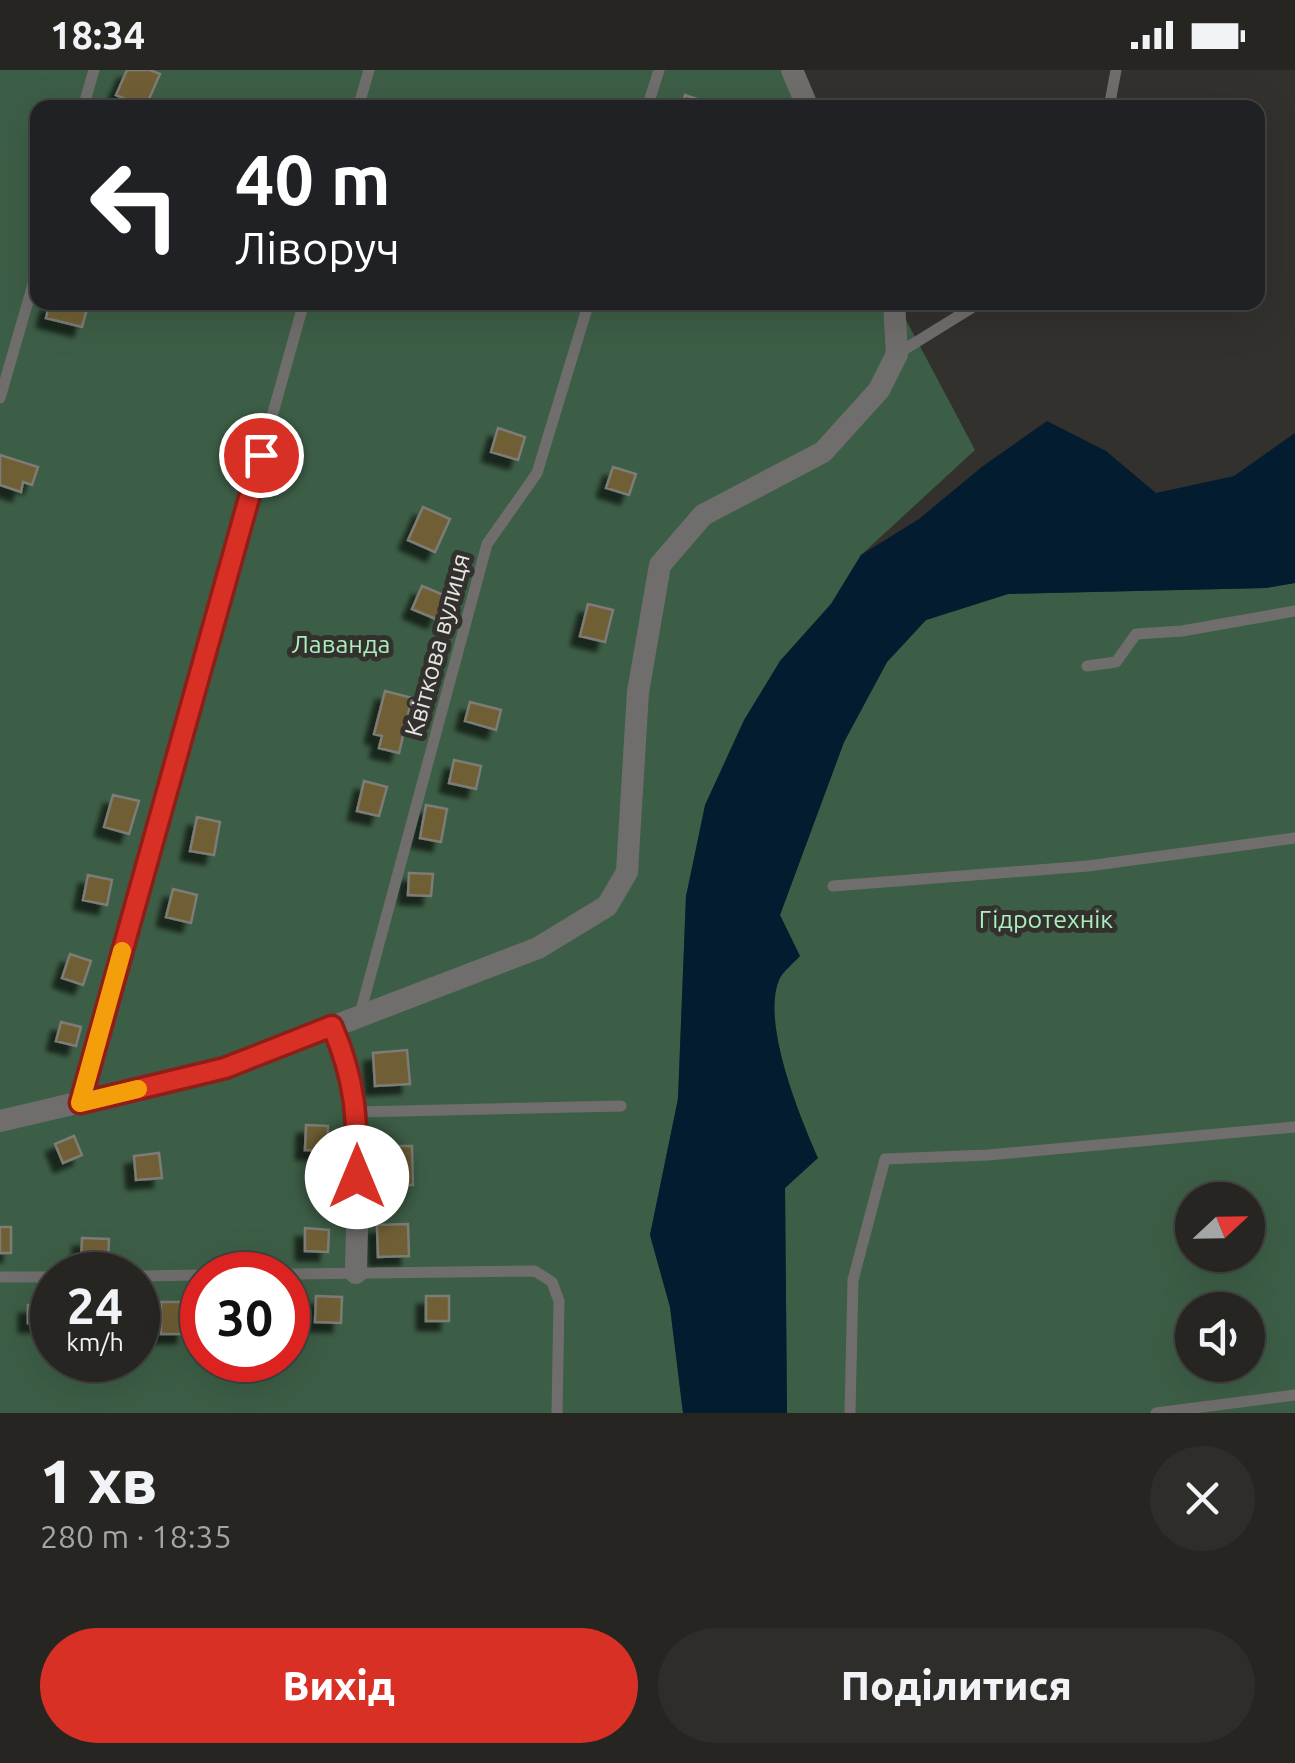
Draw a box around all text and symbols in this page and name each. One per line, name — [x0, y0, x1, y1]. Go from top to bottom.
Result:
text: 18:34 — [50, 14, 145, 56]
icon: left — [70, 140, 200, 270]
text: 40 m — [235, 140, 391, 218]
text: Ліворуч — [235, 222, 400, 273]
pin — [219, 413, 304, 498]
icon: arrive — [234, 428, 289, 483]
street label: Квіткова вулиця — [399, 550, 475, 740]
park label: Лаванда — [292, 630, 390, 658]
park label: Гідротехнік — [979, 905, 1113, 933]
position arrow — [305, 1125, 409, 1229]
north arrow — [1175, 1182, 1265, 1272]
map controls — [1175, 1182, 1265, 1382]
speed limit sign: 30 — [180, 1252, 310, 1382]
text: 24 — [67, 1277, 123, 1333]
button: sound — [1175, 1292, 1265, 1382]
text: km/h — [66, 1328, 124, 1356]
button: close — [1150, 1446, 1255, 1551]
text: 1 хв — [40, 1447, 157, 1514]
text: 280 m · 18:35 — [40, 1518, 232, 1554]
button: Вихід — [40, 1628, 638, 1743]
button: Поділитися — [658, 1628, 1255, 1743]

